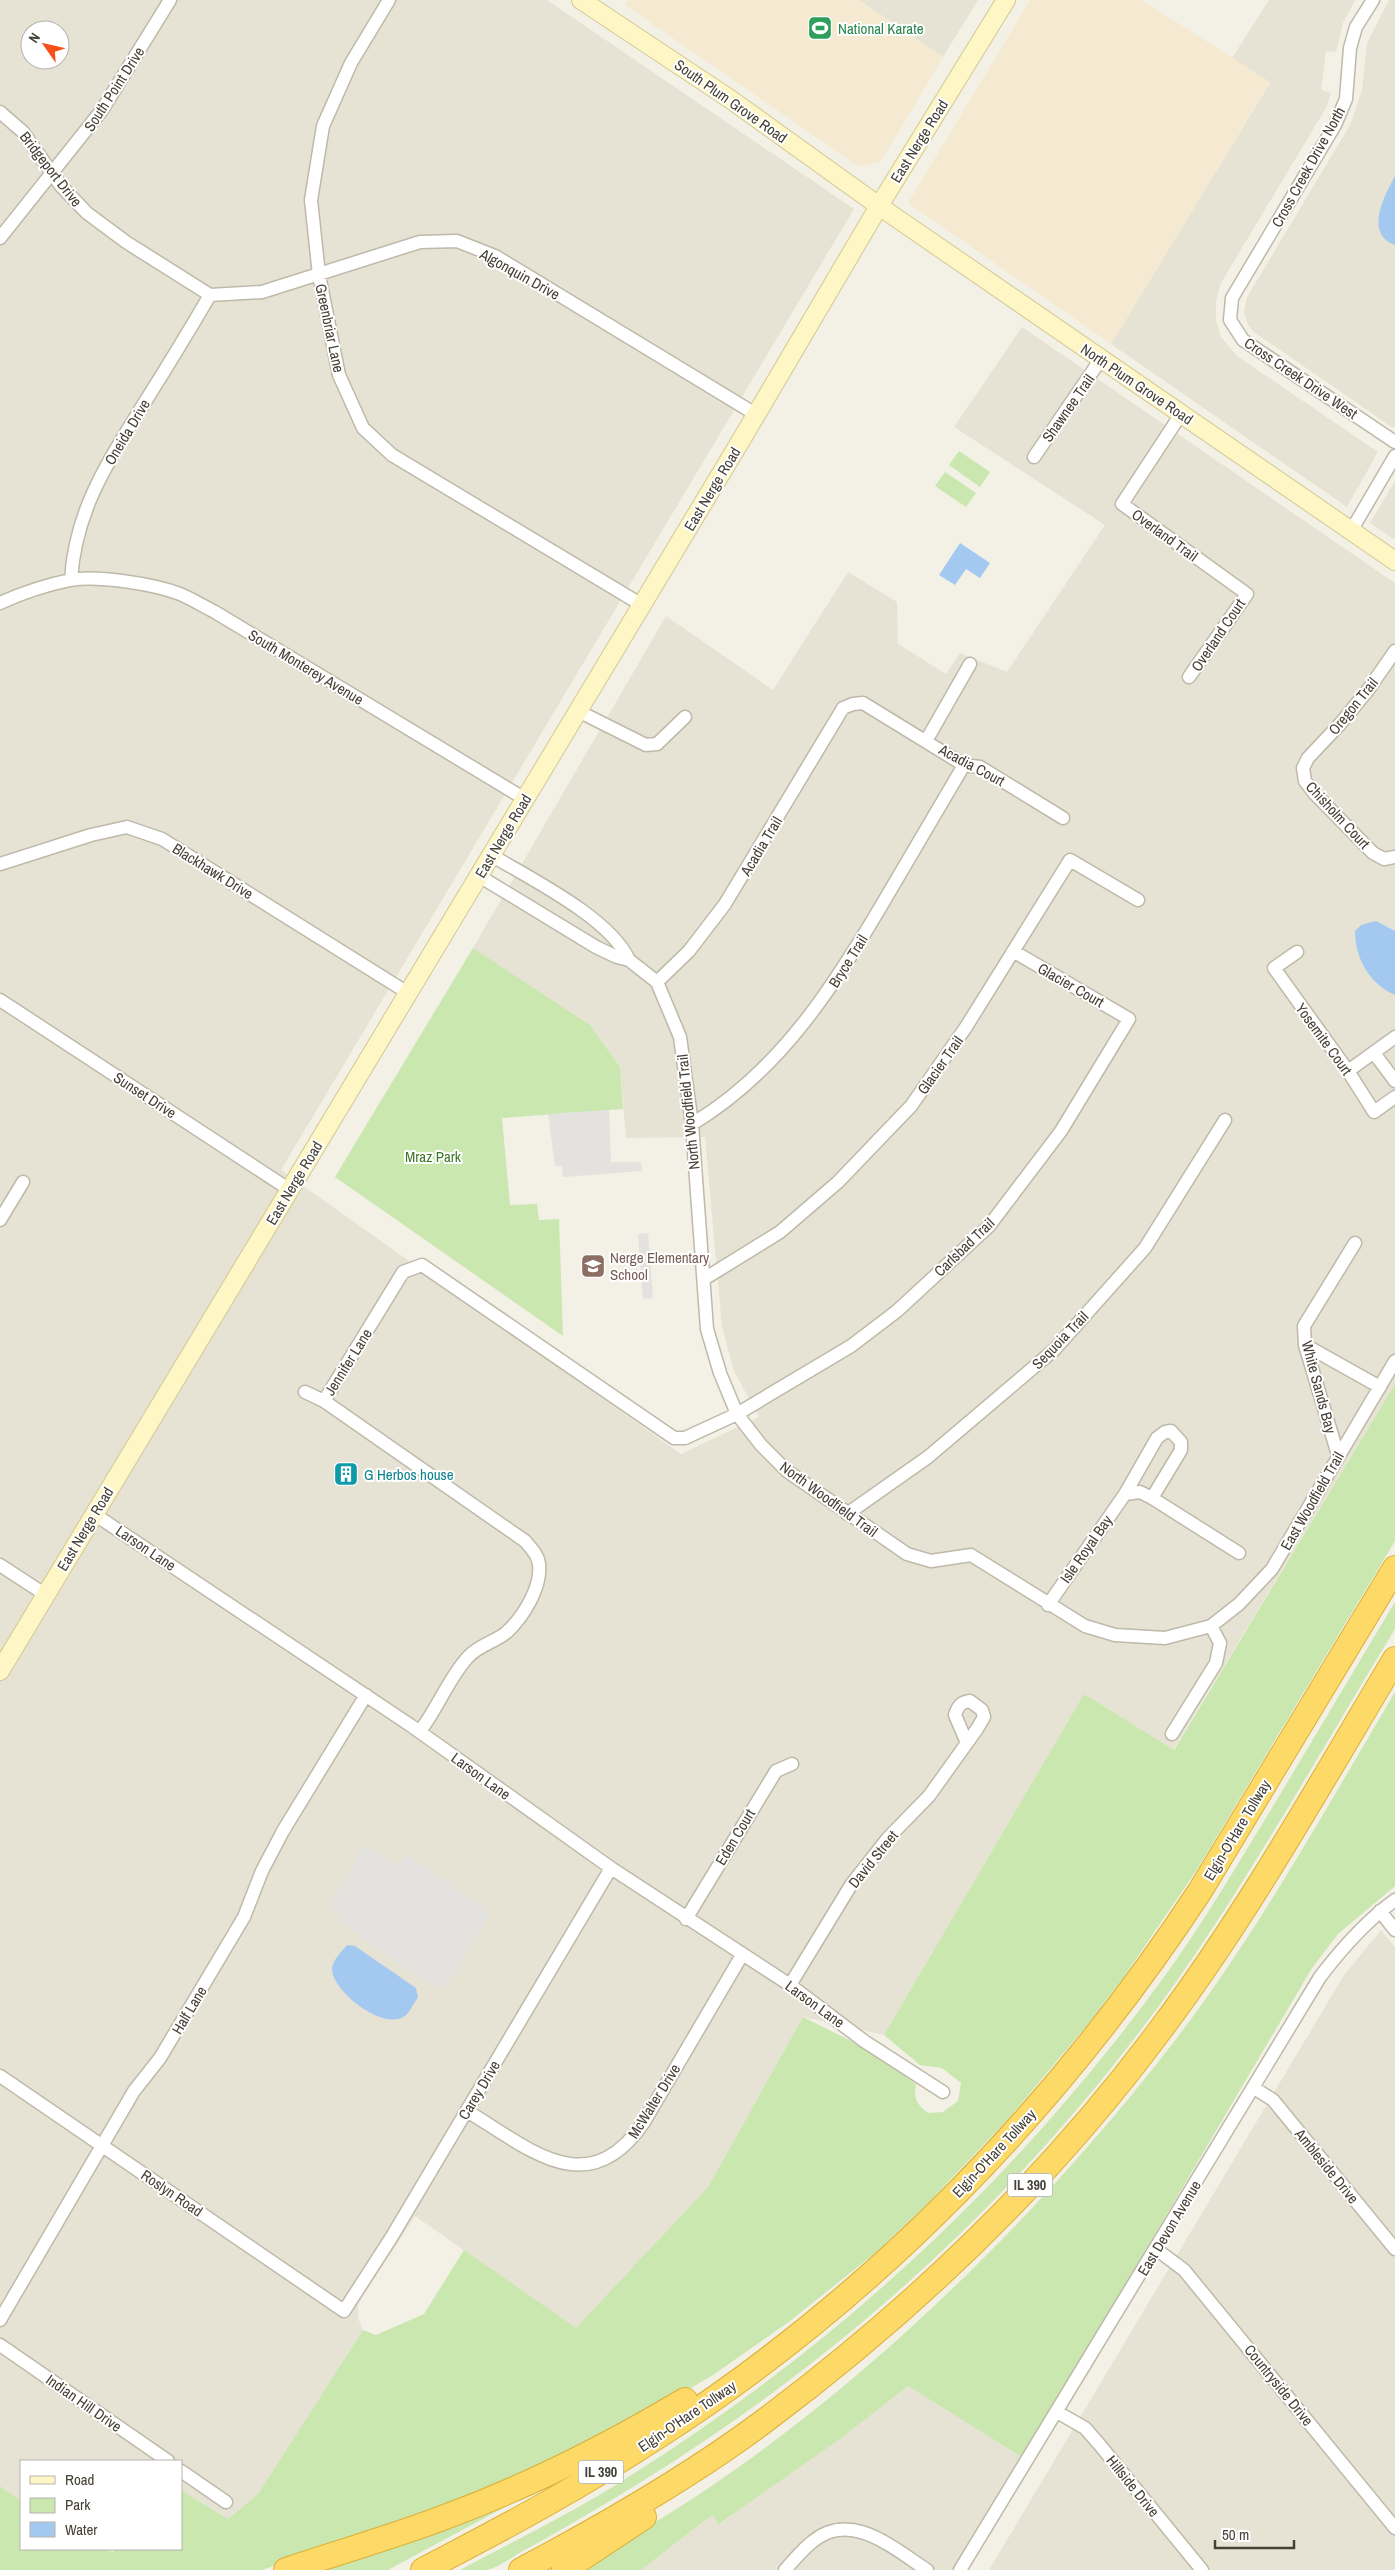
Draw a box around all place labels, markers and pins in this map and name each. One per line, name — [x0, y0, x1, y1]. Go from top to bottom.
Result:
sports icon: National Karate — [807, 15, 833, 41]
place label: National Karate — [838, 18, 924, 39]
place label: Nerge Elementary School — [610, 1247, 710, 1285]
school or university icon: Nerge Elementary School — [580, 1253, 606, 1279]
building icon: G Herbos house — [333, 1461, 359, 1487]
place label: G Herbos house — [364, 1464, 454, 1485]

